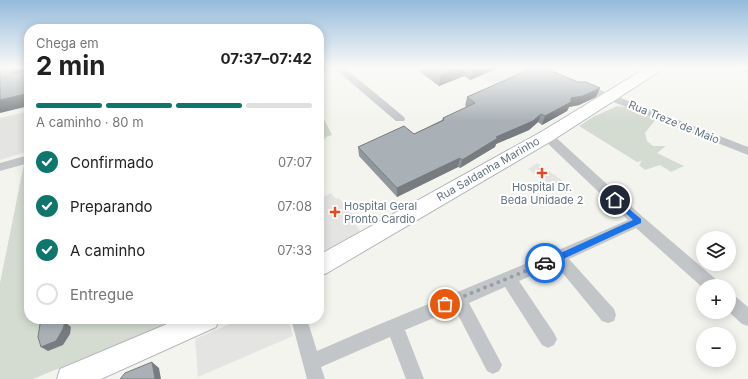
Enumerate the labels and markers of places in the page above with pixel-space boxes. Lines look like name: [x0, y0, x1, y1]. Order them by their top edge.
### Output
marker: Hospital Dr. Beda Unidade 2: [536, 167, 548, 179]
place label: Hospital Dr. Beda Unidade 2: [501, 180, 583, 207]
pin: [598, 183, 632, 217]
place label: Hospital Geral Pronto Cardio: [344, 199, 417, 226]
marker: Hospital Geral Pronto Cardio: [329, 206, 341, 218]
pin: [428, 287, 462, 321]

